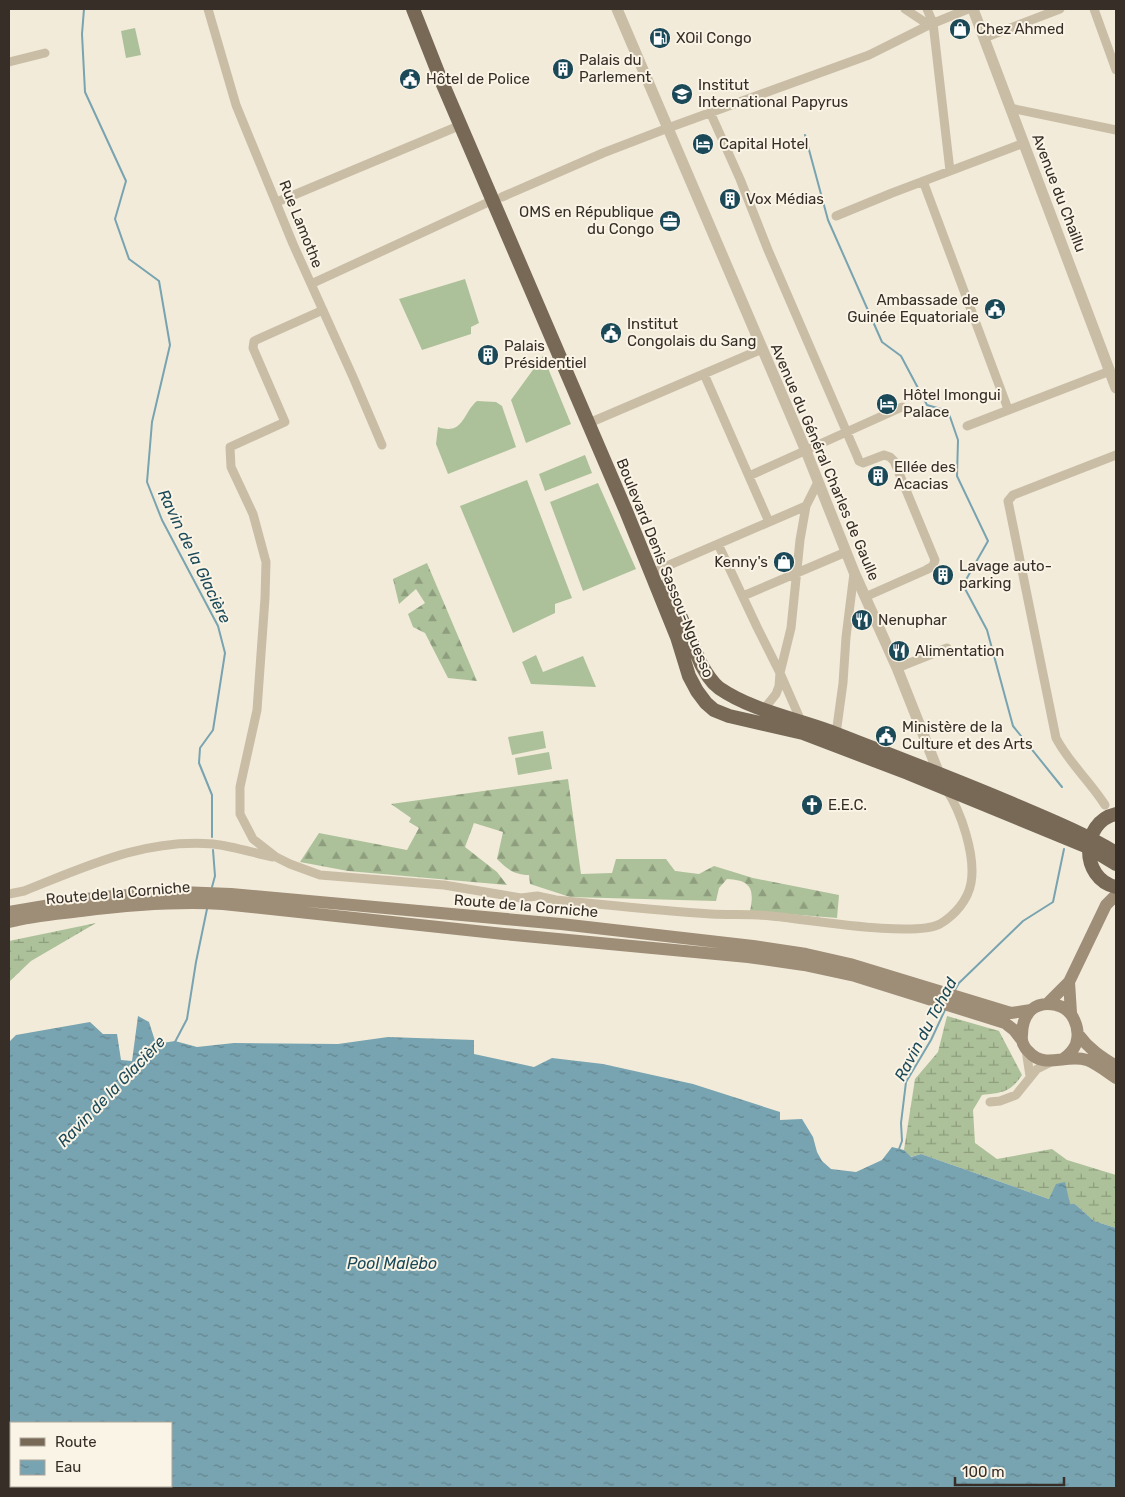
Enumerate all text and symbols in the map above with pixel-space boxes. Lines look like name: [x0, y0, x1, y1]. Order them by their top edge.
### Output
shop icon: Chez Ahmed: [948, 17, 972, 41]
place label: Chez Ahmed: [976, 20, 1064, 38]
fuel station icon: XOil Congo: [648, 26, 672, 50]
place label: XOil Congo: [676, 29, 752, 47]
place label: Palais du Parlement: [579, 51, 651, 86]
building icon: Palais du Parlement: [551, 57, 575, 81]
public building icon: Hôtel de Police: [398, 67, 422, 91]
place label: Hôtel de Police: [426, 70, 530, 88]
place label: Institut International Papyrus: [698, 76, 849, 111]
school or university icon: Institut International Papyrus: [670, 82, 694, 106]
street label: Avenue du Chaillu: [1028, 131, 1090, 255]
hotel icon: Capital Hotel: [691, 132, 715, 156]
place label: Capital Hotel: [719, 135, 808, 153]
street label: Rue Lamothe: [275, 178, 327, 270]
building icon: Vox Médias: [718, 187, 742, 211]
place label: Vox Médias: [746, 190, 824, 208]
place label: OMS en République du Congo: [519, 203, 654, 238]
office icon: OMS en République du Congo: [658, 209, 682, 233]
place label: Ambassade de Guinée Equatoriale: [847, 291, 979, 326]
public building icon: Ambassade de Guinée Equatoriale: [983, 297, 1007, 321]
place label: Institut Congolais du Sang: [627, 315, 756, 350]
public building icon: Institut Congolais du Sang: [599, 321, 623, 345]
place label: Palais Présidentiel: [504, 337, 587, 372]
street label: Avenue du Général Charles de Gaulle: [767, 341, 883, 583]
building icon: Palais Présidentiel: [476, 343, 500, 367]
place label: Hôtel Imongui Palace: [903, 386, 1001, 421]
hotel icon: Hôtel Imongui Palace: [875, 392, 899, 416]
street label: Boulevard Denis Sassou-Nguesso: [613, 456, 717, 680]
place label: Ellée des Acacias: [894, 458, 956, 493]
building icon: Ellée des Acacias: [866, 464, 890, 488]
water label: Ravin de la Glacière: [154, 486, 235, 626]
shop icon: Kenny's: [772, 550, 796, 574]
place label: Kenny's: [714, 553, 768, 571]
place label: Lavage auto- parking: [959, 557, 1052, 592]
building icon: Lavage auto- parking: [931, 563, 955, 587]
restaurant icon: Nenuphar: [850, 608, 874, 632]
place label: Nenuphar: [878, 611, 947, 629]
restaurant icon: Alimentation: [887, 639, 911, 663]
place label: Alimentation: [915, 642, 1004, 660]
place label: Ministère de la Culture et des Arts: [902, 718, 1033, 753]
public building icon: Ministère de la Culture et des Arts: [874, 724, 898, 748]
church icon: E.E.C.: [800, 793, 824, 817]
place label: E.E.C.: [828, 796, 867, 814]
street label: Route de la Corniche: [45, 878, 191, 908]
street label: Route de la Corniche: [453, 891, 599, 921]
water label: Ravin du Tchad: [890, 974, 961, 1084]
water label: Ravin de la Glacière: [54, 1032, 169, 1151]
water label: Pool Malebo: [347, 1254, 437, 1273]
legend: [10, 1422, 172, 1487]
text: Route: [55, 1433, 97, 1451]
scale bar: [955, 1454, 1064, 1486]
text: Eau: [55, 1458, 81, 1476]
text: 100 m: [962, 1463, 1004, 1481]

